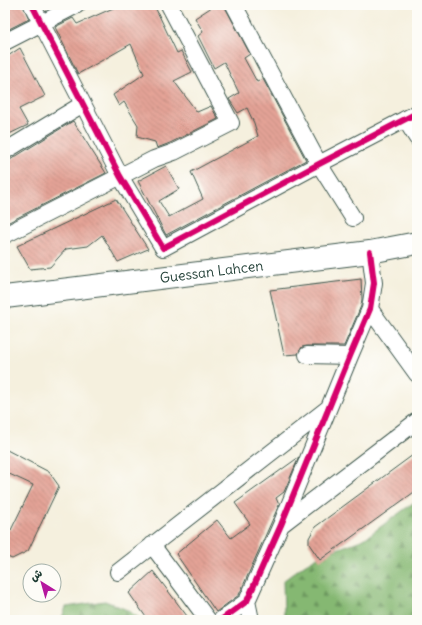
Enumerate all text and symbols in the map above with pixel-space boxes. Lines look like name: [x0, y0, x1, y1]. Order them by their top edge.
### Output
street label: Guessan Lahcen: [159, 256, 264, 287]
north arrow: [22, 563, 62, 603]
text: ش: [27, 566, 45, 584]

